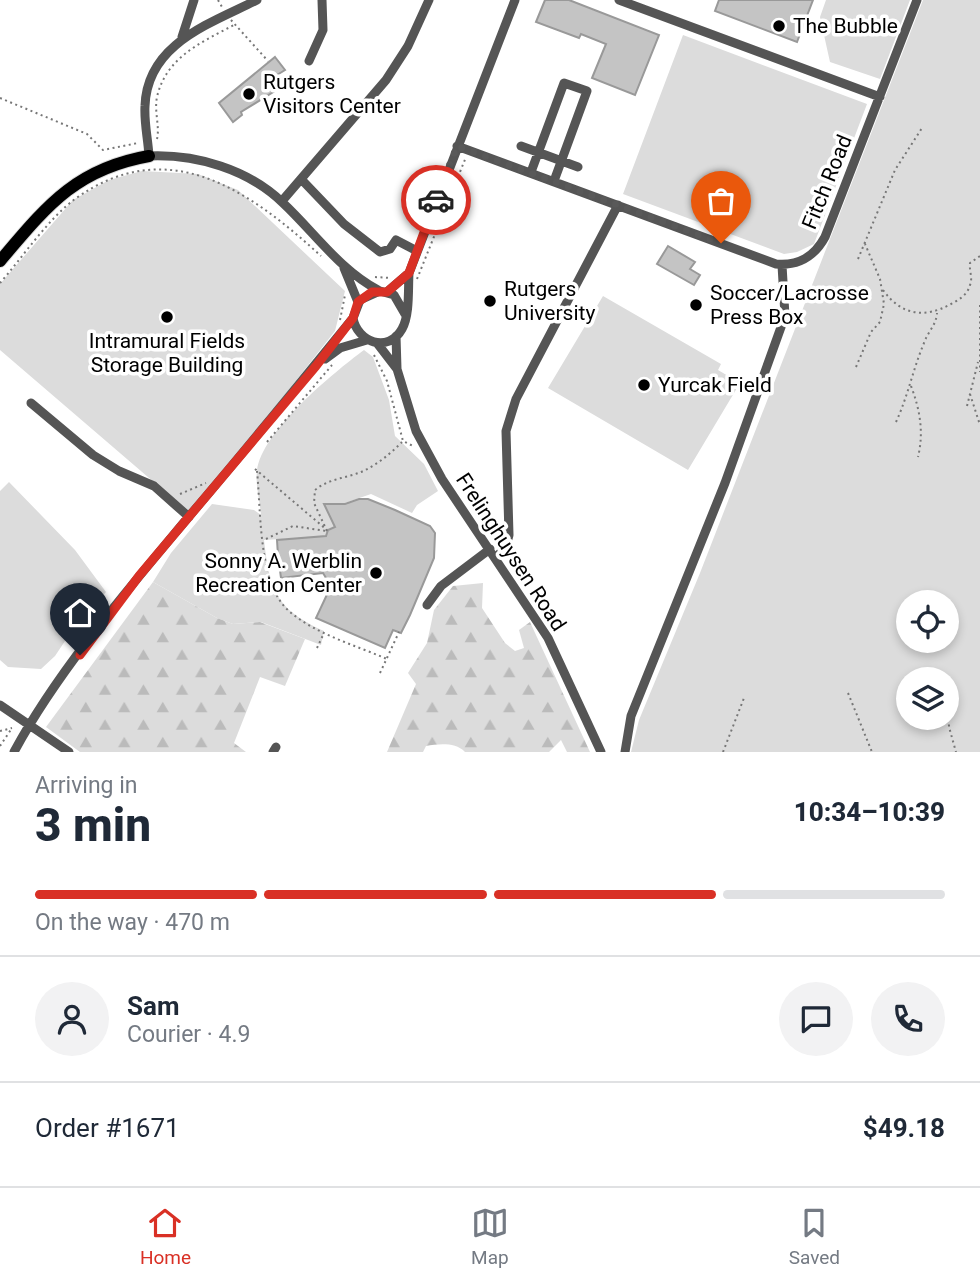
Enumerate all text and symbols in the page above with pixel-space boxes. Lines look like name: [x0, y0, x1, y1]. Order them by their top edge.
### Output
place label: The Bubble: [793, 14, 898, 38]
marker: The Bubble: [771, 18, 787, 34]
place label: Rutgers Visitors Center: [263, 70, 401, 118]
marker: Rutgers Visitors Center: [241, 86, 257, 102]
street label: Fitch Road: [797, 131, 857, 233]
courier: [401, 165, 471, 235]
pin: [691, 171, 751, 243]
icon: car: [417, 181, 455, 219]
icon: bag: [702, 182, 740, 220]
place label: Rutgers University: [504, 277, 595, 325]
place label: Soccer/Lacrosse Press Box: [710, 281, 869, 329]
marker: Rutgers University: [482, 293, 498, 309]
marker: Soccer/Lacrosse Press Box: [688, 297, 704, 313]
marker: Intramural Fields Storage Building: [159, 309, 175, 325]
place label: Intramural Fields Storage Building: [89, 329, 245, 377]
place label: Yurcak Field: [658, 373, 772, 397]
marker: Yurcak Field: [636, 377, 652, 393]
street label: Frelinghuysen Road: [451, 469, 571, 635]
place label: Sonny A. Werblin Recreation Center: [195, 549, 362, 597]
marker: Sonny A. Werblin Recreation Center: [368, 565, 384, 581]
pin: [50, 583, 110, 655]
map controls: [896, 590, 959, 730]
button: locate: [896, 590, 959, 653]
icon: home: [61, 594, 99, 632]
button: layers: [896, 667, 959, 730]
text: Arriving in: [35, 772, 138, 799]
text: 10:34–10:39: [794, 797, 945, 827]
text: 3 min: [35, 798, 151, 852]
text: On the way · 470 m: [35, 909, 230, 936]
button: person: [35, 982, 109, 1056]
button: chat: [779, 982, 853, 1056]
button: phone: [871, 982, 945, 1056]
text: Sam: [127, 991, 179, 1021]
text: Courier · 4.9: [127, 1021, 250, 1048]
text: Order #1671: [35, 1113, 180, 1143]
text: $49.18: [863, 1113, 945, 1143]
tab: Home: [140, 1204, 191, 1269]
tab: Map: [471, 1204, 509, 1269]
tab: Saved: [789, 1204, 840, 1269]

